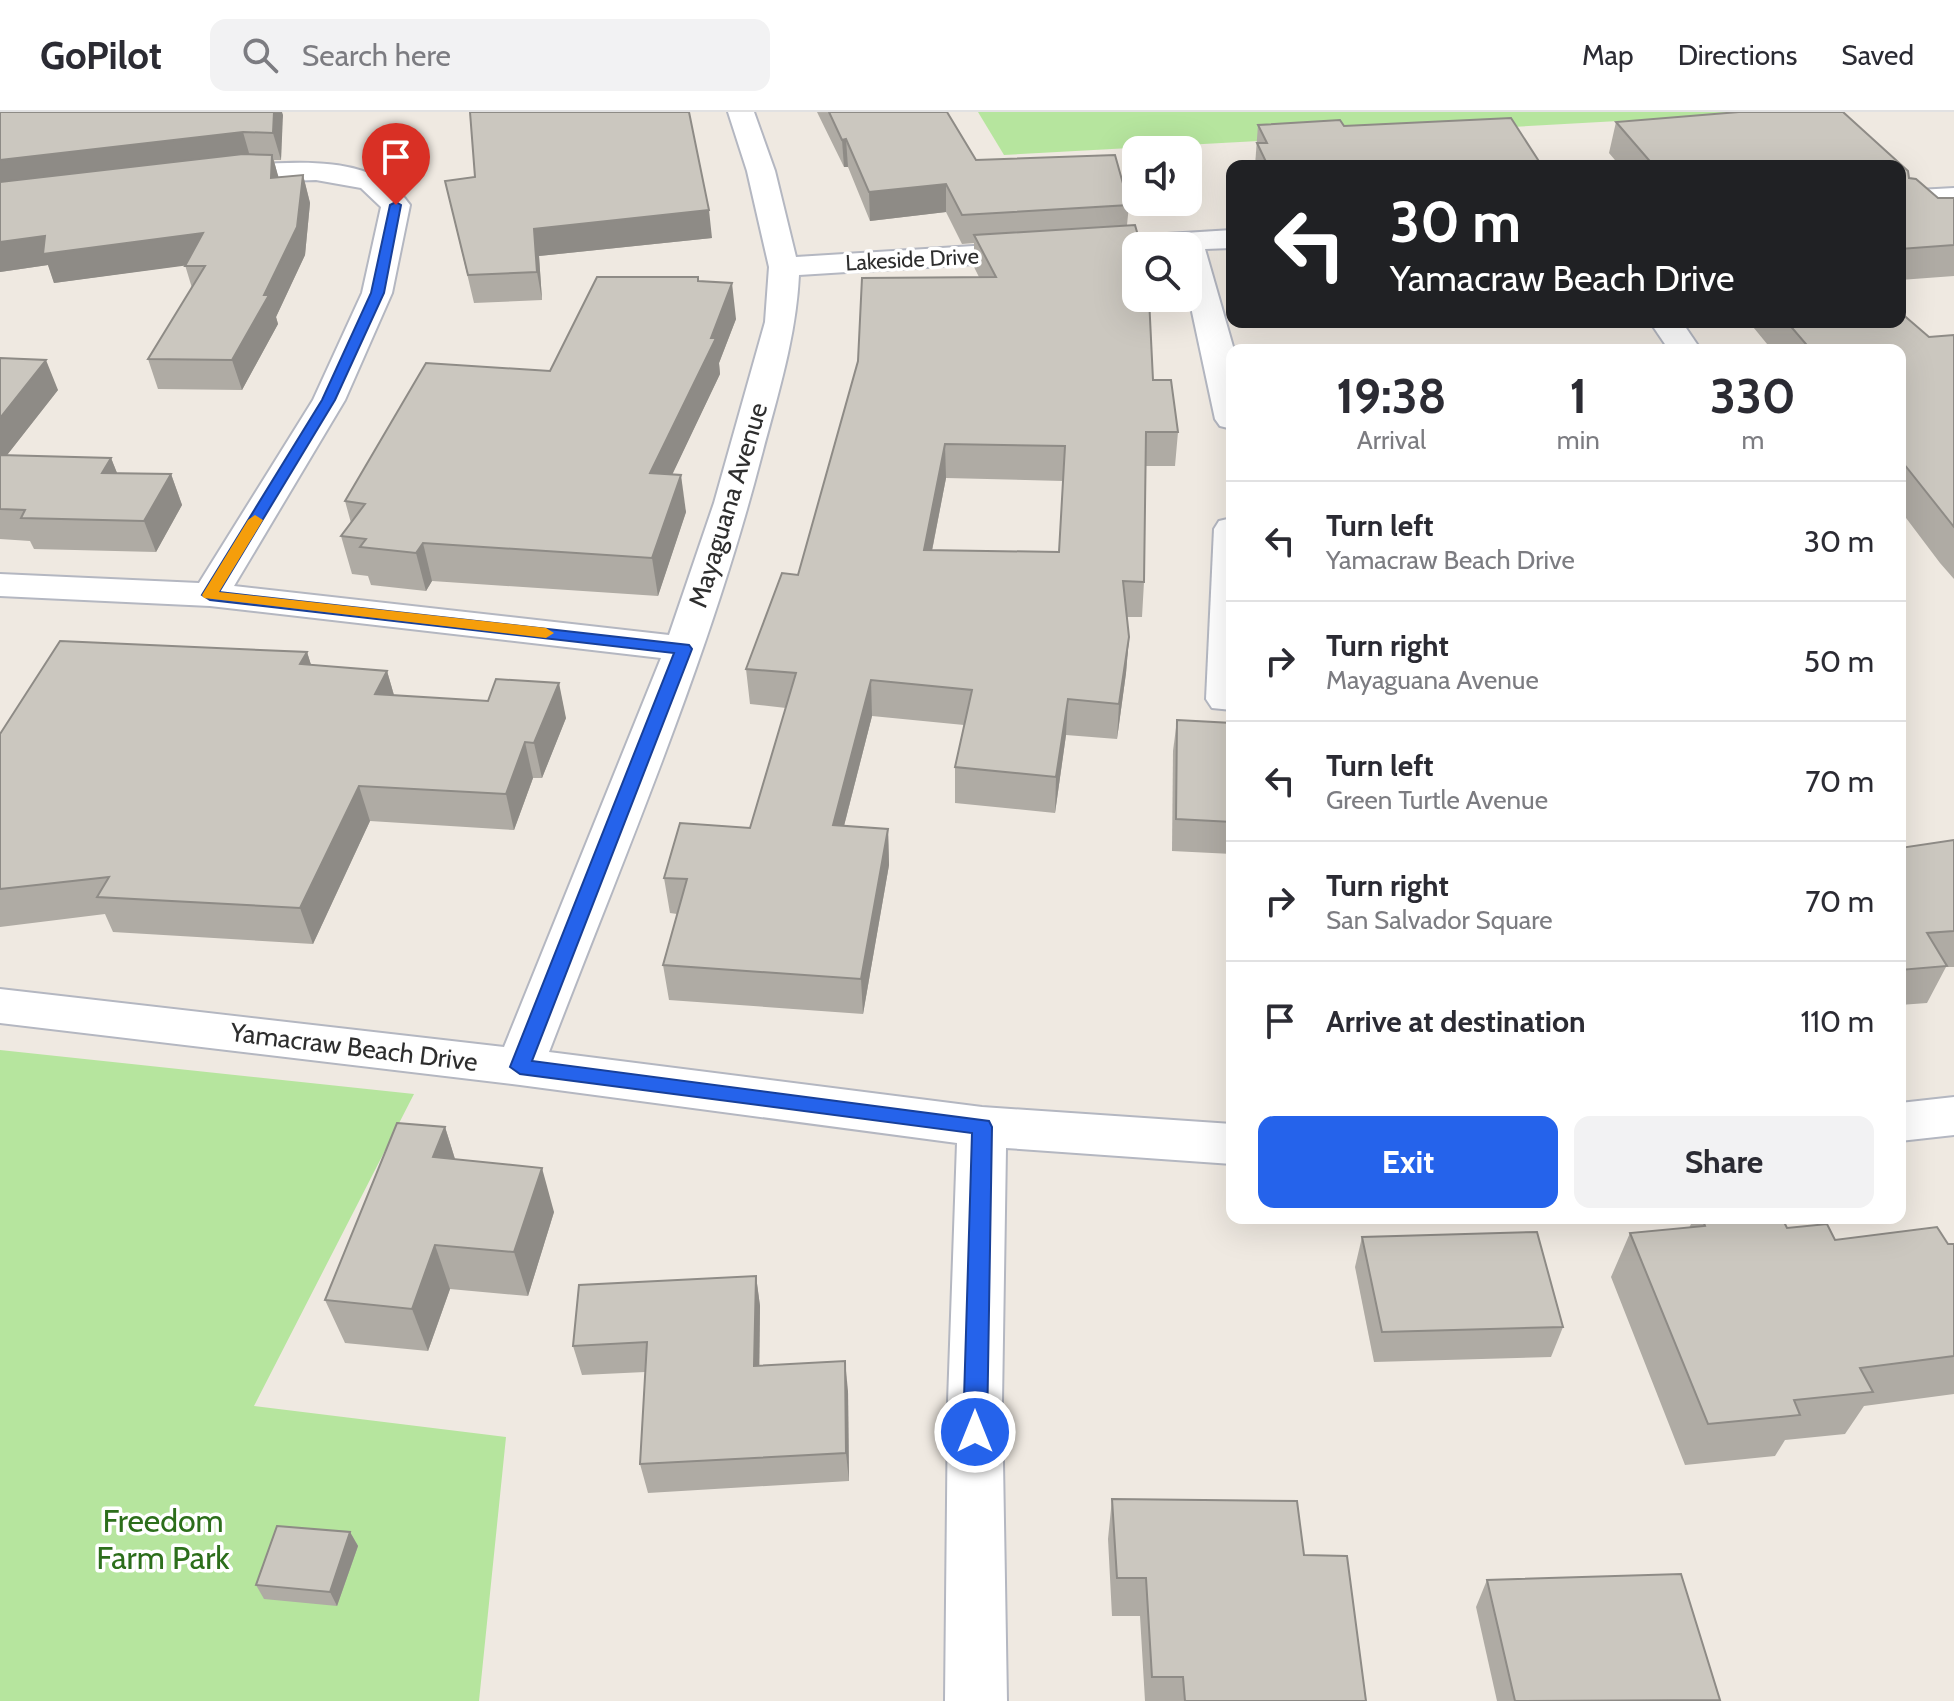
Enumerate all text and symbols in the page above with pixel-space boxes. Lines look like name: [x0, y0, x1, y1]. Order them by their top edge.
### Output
search box: [210, 19, 770, 91]
text: GoPilot: [40, 32, 162, 79]
icon: search: [238, 33, 282, 77]
text: Search here: [302, 37, 451, 74]
text: Map: [1582, 38, 1634, 72]
text: Directions: [1678, 38, 1797, 72]
text: Saved: [1841, 38, 1914, 72]
pin: [362, 123, 430, 205]
icon: arrive: [374, 135, 418, 179]
map controls: [1122, 136, 1202, 312]
button: sound: [1122, 136, 1202, 216]
text: 30 m: [1390, 188, 1521, 256]
icon: left: [1258, 192, 1362, 296]
button: search: [1122, 232, 1202, 312]
street label: Lakeside Drive: [845, 243, 980, 276]
text: Yamacraw Beach Drive: [1390, 256, 1735, 300]
text: 19:38: [1336, 367, 1447, 425]
text: 1: [1569, 367, 1587, 425]
text: 330: [1710, 367, 1796, 425]
street label: Mayaguana Avenue: [682, 399, 774, 611]
text: Arrival: [1357, 424, 1426, 456]
text: min: [1557, 424, 1600, 456]
text: m: [1741, 424, 1764, 456]
text: Turn left: [1326, 507, 1434, 544]
icon: left: [1258, 519, 1302, 563]
text: 30 m: [1804, 523, 1874, 560]
text: Yamacraw Beach Drive: [1326, 544, 1575, 576]
text: Turn right: [1326, 627, 1449, 664]
icon: right: [1258, 639, 1302, 683]
text: 50 m: [1804, 643, 1874, 680]
text: Mayaguana Avenue: [1326, 664, 1539, 696]
text: Turn left: [1326, 747, 1434, 784]
icon: left: [1258, 759, 1302, 803]
text: 70 m: [1805, 763, 1874, 800]
text: Green Turtle Avenue: [1326, 784, 1548, 816]
text: Turn right: [1326, 867, 1449, 904]
icon: right: [1258, 879, 1302, 923]
text: 70 m: [1805, 883, 1874, 920]
text: San Salvador Square: [1326, 904, 1553, 936]
icon: arrive: [1258, 999, 1302, 1043]
text: Arrive at destination: [1326, 1003, 1586, 1040]
text: 110 m: [1800, 1003, 1874, 1040]
street label: Yamacraw Beach Drive: [228, 1016, 479, 1078]
button: Exit: [1258, 1116, 1558, 1208]
button: Share: [1574, 1116, 1874, 1208]
position arrow: [933, 1390, 1017, 1474]
park label: Freedom Farm Park: [96, 1501, 230, 1577]

